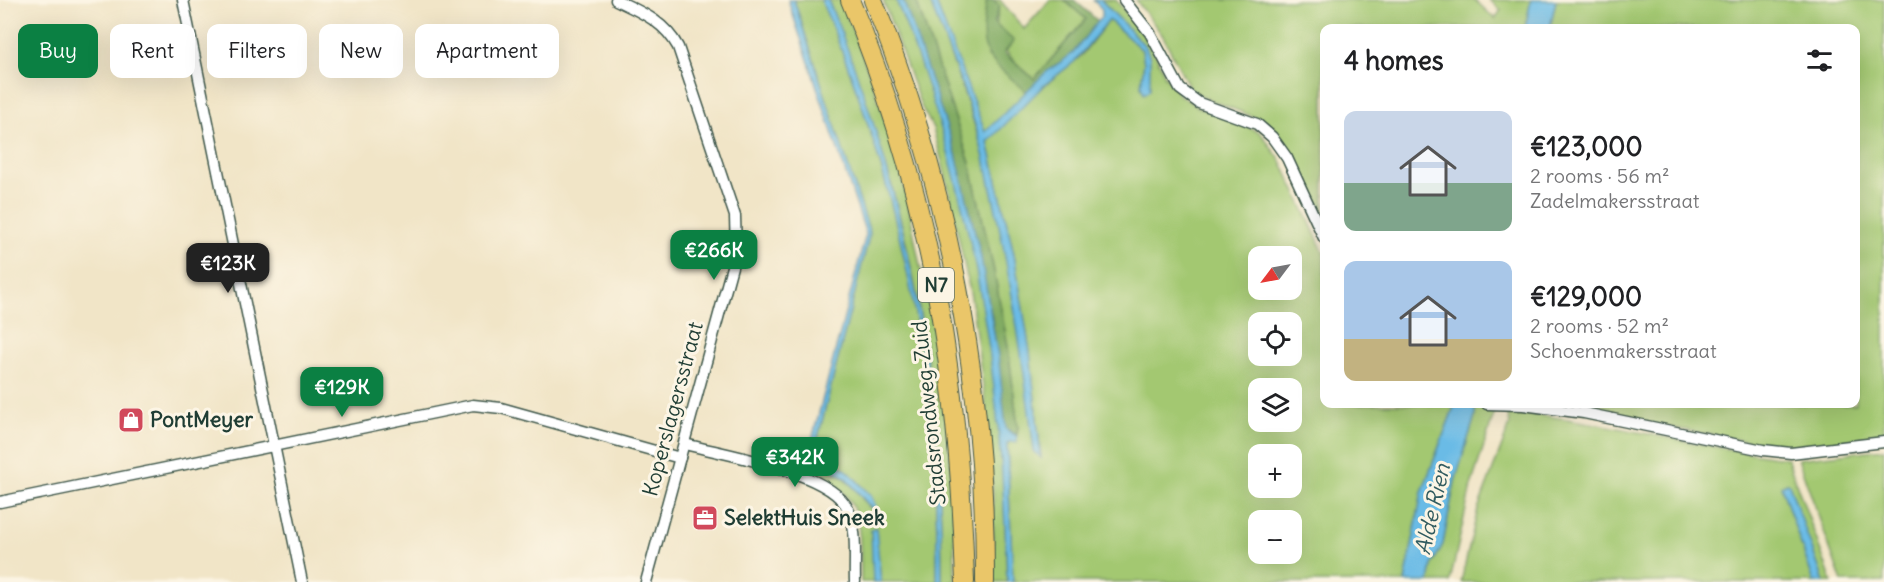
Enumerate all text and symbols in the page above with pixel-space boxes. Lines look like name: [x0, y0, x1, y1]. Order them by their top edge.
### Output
chip: Buy: [18, 24, 98, 78]
chip: Rent: [110, 24, 195, 78]
chip: Filters: [207, 24, 307, 78]
chip: New: [319, 24, 403, 78]
chip: Apartment: [415, 24, 559, 78]
text: 4 homes: [1344, 44, 1443, 77]
icon: filters: [1803, 44, 1836, 77]
text: €123,000: [1530, 130, 1643, 163]
icon: home: [1392, 135, 1464, 207]
text: 2 rooms · 56 m²: [1530, 163, 1670, 188]
text: Zadelmakersstraat: [1530, 188, 1700, 213]
pin: €266K: [672, 230, 756, 281]
text: €266K: [684, 237, 744, 262]
pin: €123K: [186, 243, 270, 294]
north arrow: [1248, 246, 1302, 300]
map controls: [1248, 246, 1302, 564]
text: €123K: [200, 250, 256, 275]
road number: N7: [918, 268, 954, 302]
text: €129,000: [1530, 280, 1642, 313]
icon: home: [1392, 285, 1464, 357]
button: locate: [1248, 312, 1302, 366]
text: 2 rooms · 52 m²: [1530, 313, 1669, 338]
street label: Koperslagersstraat: [636, 319, 709, 499]
street label: Stadsrondweg-Zuid: [905, 319, 952, 507]
text: Schoenmakersstraat: [1530, 338, 1717, 363]
pin: €129K: [300, 367, 384, 418]
text: €129K: [314, 374, 370, 399]
button: layers: [1248, 378, 1302, 432]
shop icon: PontMeyer: [116, 405, 146, 435]
place label: PontMeyer: [150, 406, 253, 433]
pin: €342K: [753, 437, 837, 488]
text: €342K: [765, 444, 825, 469]
button: +: [1248, 444, 1302, 498]
water label: Alde Rien: [1408, 460, 1456, 557]
office icon: SelektHuis Sneek: [690, 503, 720, 533]
place label: SelektHuis Sneek: [724, 504, 885, 531]
button: −: [1248, 510, 1302, 564]

